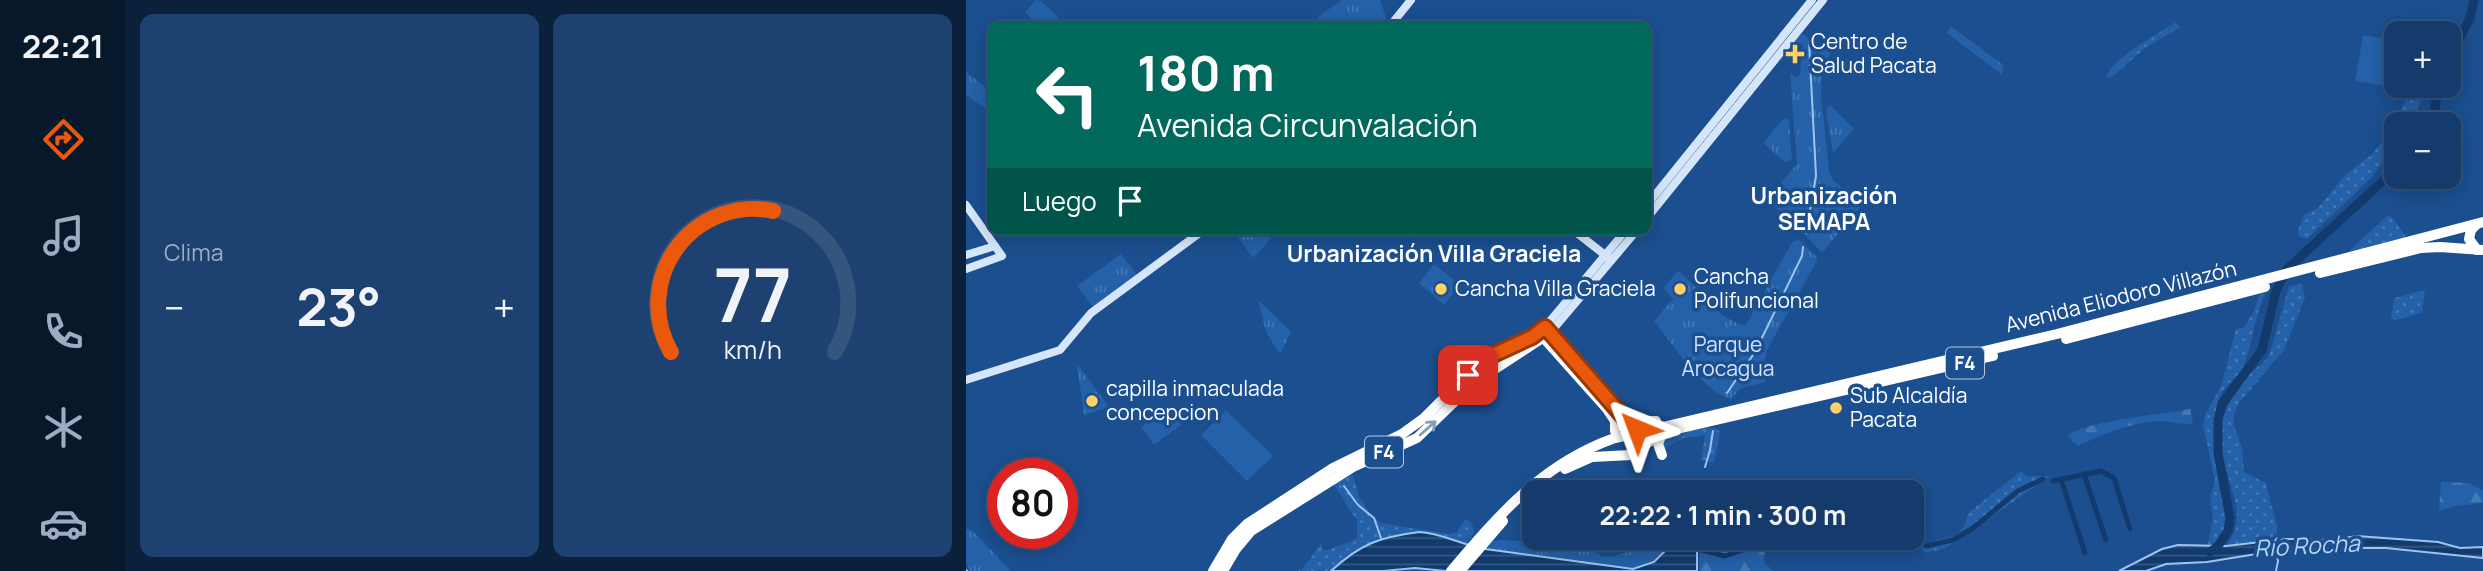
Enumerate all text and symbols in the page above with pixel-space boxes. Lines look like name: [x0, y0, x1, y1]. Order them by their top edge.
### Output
map controls: [2384, 21, 2461, 189]
button: +: [2384, 21, 2461, 98]
text: 22:21: [22, 24, 104, 68]
place label: Centro de Salud Pacata: [1811, 27, 1937, 79]
text: 180 m: [1137, 39, 1275, 106]
marker: Centro de Salud Pacata: [1785, 44, 1805, 64]
icon: left: [1022, 49, 1113, 140]
text: Avenida Circunvalación: [1137, 103, 1478, 147]
button: −: [2384, 112, 2461, 189]
icon: directions: [39, 115, 88, 164]
district label: Urbanización SEMAPA: [1751, 179, 1897, 237]
icon: arrive: [1111, 182, 1149, 220]
text: Luego: [1022, 183, 1097, 219]
icon: music: [39, 211, 88, 260]
text: Clima: [164, 236, 223, 268]
district label: Urbanización Villa Graciela: [1287, 237, 1581, 269]
text: 77: [713, 244, 792, 344]
street label: Avenida Eliodoro Villazón: [2002, 254, 2239, 338]
place label: Cancha Polifuncional: [1694, 262, 1819, 314]
text: 23°: [297, 271, 381, 342]
place label: Cancha Villa Graciela: [1455, 274, 1656, 302]
text: −: [164, 281, 185, 333]
text: +: [493, 281, 515, 333]
marker: Cancha Villa Graciela: [1433, 281, 1449, 297]
marker: Cancha Polifuncional: [1672, 281, 1688, 297]
icon: phone: [39, 307, 88, 356]
park label: Parque Arocagua: [1682, 330, 1774, 382]
text: km/h: [723, 331, 782, 366]
pin: [1438, 345, 1498, 405]
road number: F4: [1946, 348, 1984, 378]
icon: arrive: [1449, 356, 1487, 394]
place label: capilla inmaculada concepcion: [1106, 374, 1284, 426]
place label: Sub Alcaldía Pacata: [1850, 381, 1967, 433]
position arrow: [1600, 392, 1674, 466]
marker: capilla inmaculada concepcion: [1084, 393, 1100, 409]
marker: Sub Alcaldía Pacata: [1828, 400, 1844, 416]
icon: climate: [39, 403, 88, 452]
one-way arrow: [1419, 420, 1437, 436]
road number: F4: [1365, 436, 1403, 467]
speed limit sign: 80: [987, 458, 1078, 549]
text: 22:22 · 1 min · 300 m: [1600, 497, 1846, 533]
icon: car: [39, 499, 88, 548]
water label: Río Rocha: [2254, 526, 2362, 564]

